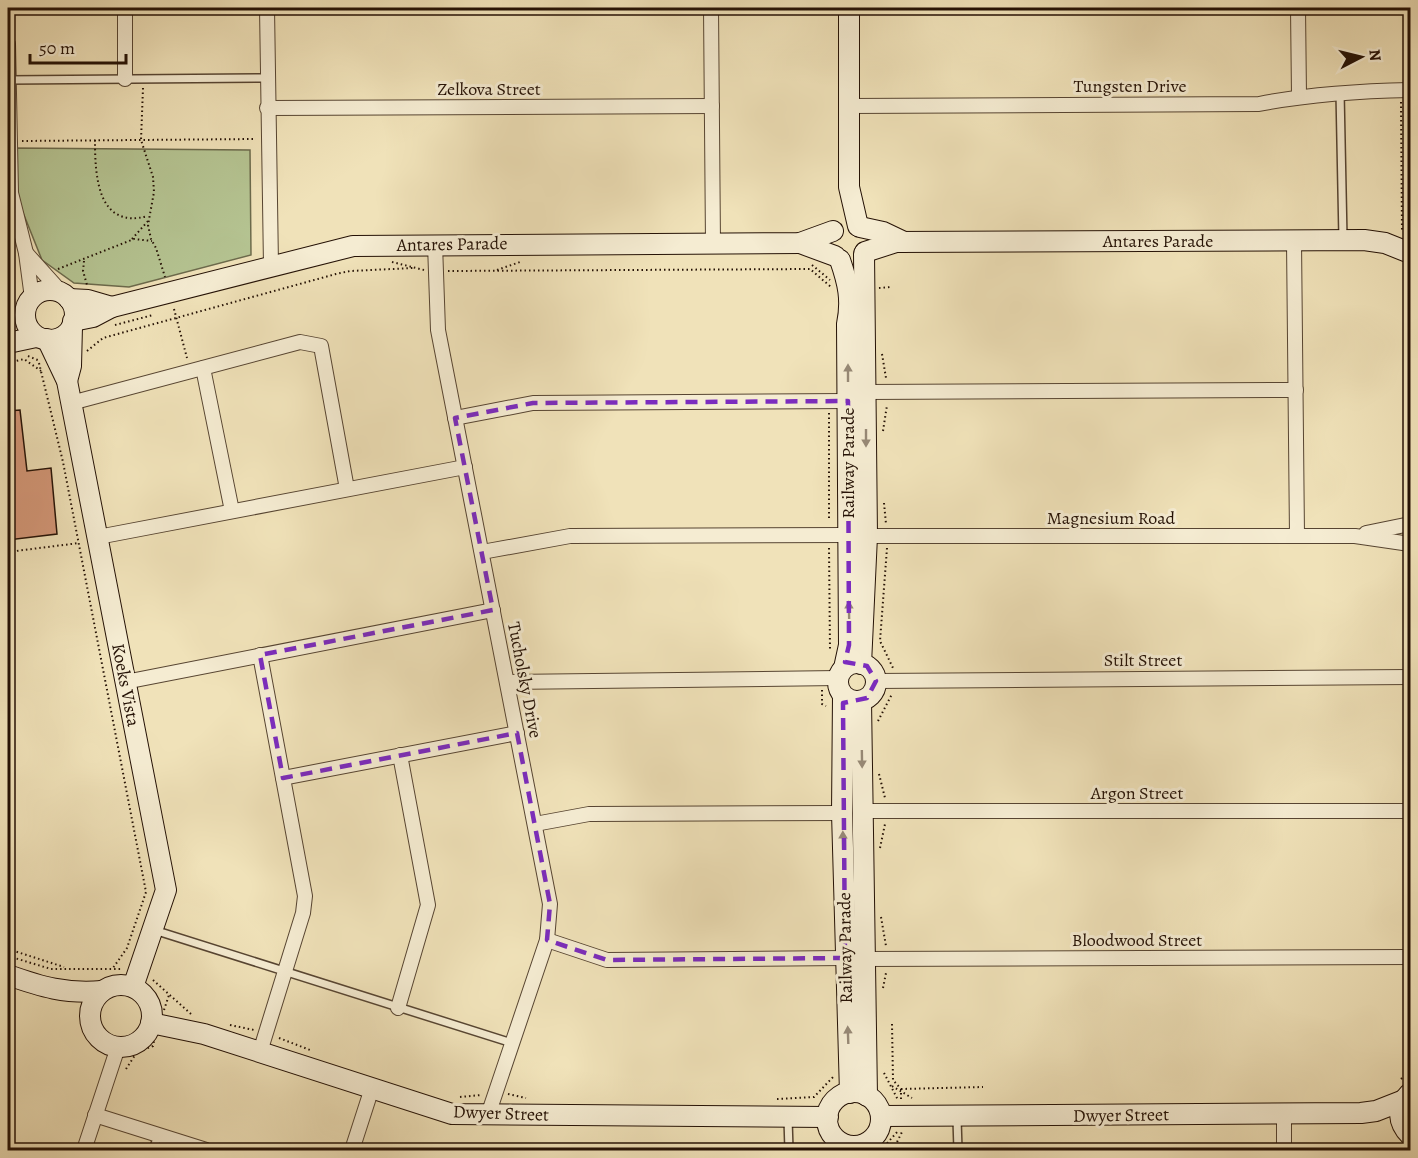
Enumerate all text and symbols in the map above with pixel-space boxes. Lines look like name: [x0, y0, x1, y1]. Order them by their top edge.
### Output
scale bar: [30, 27, 126, 65]
north arrow: [1331, 27, 1391, 87]
text: 50 m: [39, 36, 75, 60]
text: N: [1363, 48, 1387, 63]
street label: Tungsten Drive: [1074, 74, 1187, 98]
street label: Zelkova Street: [437, 77, 541, 101]
street label: Antares Parade: [1102, 229, 1213, 253]
street label: Antares Parade: [395, 231, 508, 257]
one-way arrow: [843, 364, 853, 383]
street label: Railway Parade: [836, 407, 860, 519]
one-way arrow: [861, 429, 871, 448]
street label: Magnesium Road: [1047, 506, 1176, 530]
one-way arrow: [844, 600, 854, 619]
street label: Tucholsky Drive: [502, 620, 548, 740]
street label: Koeks Vista: [106, 641, 146, 729]
street label: Stilt Street: [1104, 648, 1182, 672]
one-way arrow: [857, 750, 867, 769]
street label: Argon Street: [1090, 781, 1183, 805]
one-way arrow: [838, 830, 848, 849]
street label: Railway Parade: [832, 892, 858, 1004]
street label: Bloodwood Street: [1072, 928, 1202, 952]
one-way arrow: [843, 1025, 852, 1044]
street label: Dwyer Street: [453, 1099, 549, 1127]
street label: Dwyer Street: [1073, 1102, 1169, 1128]

